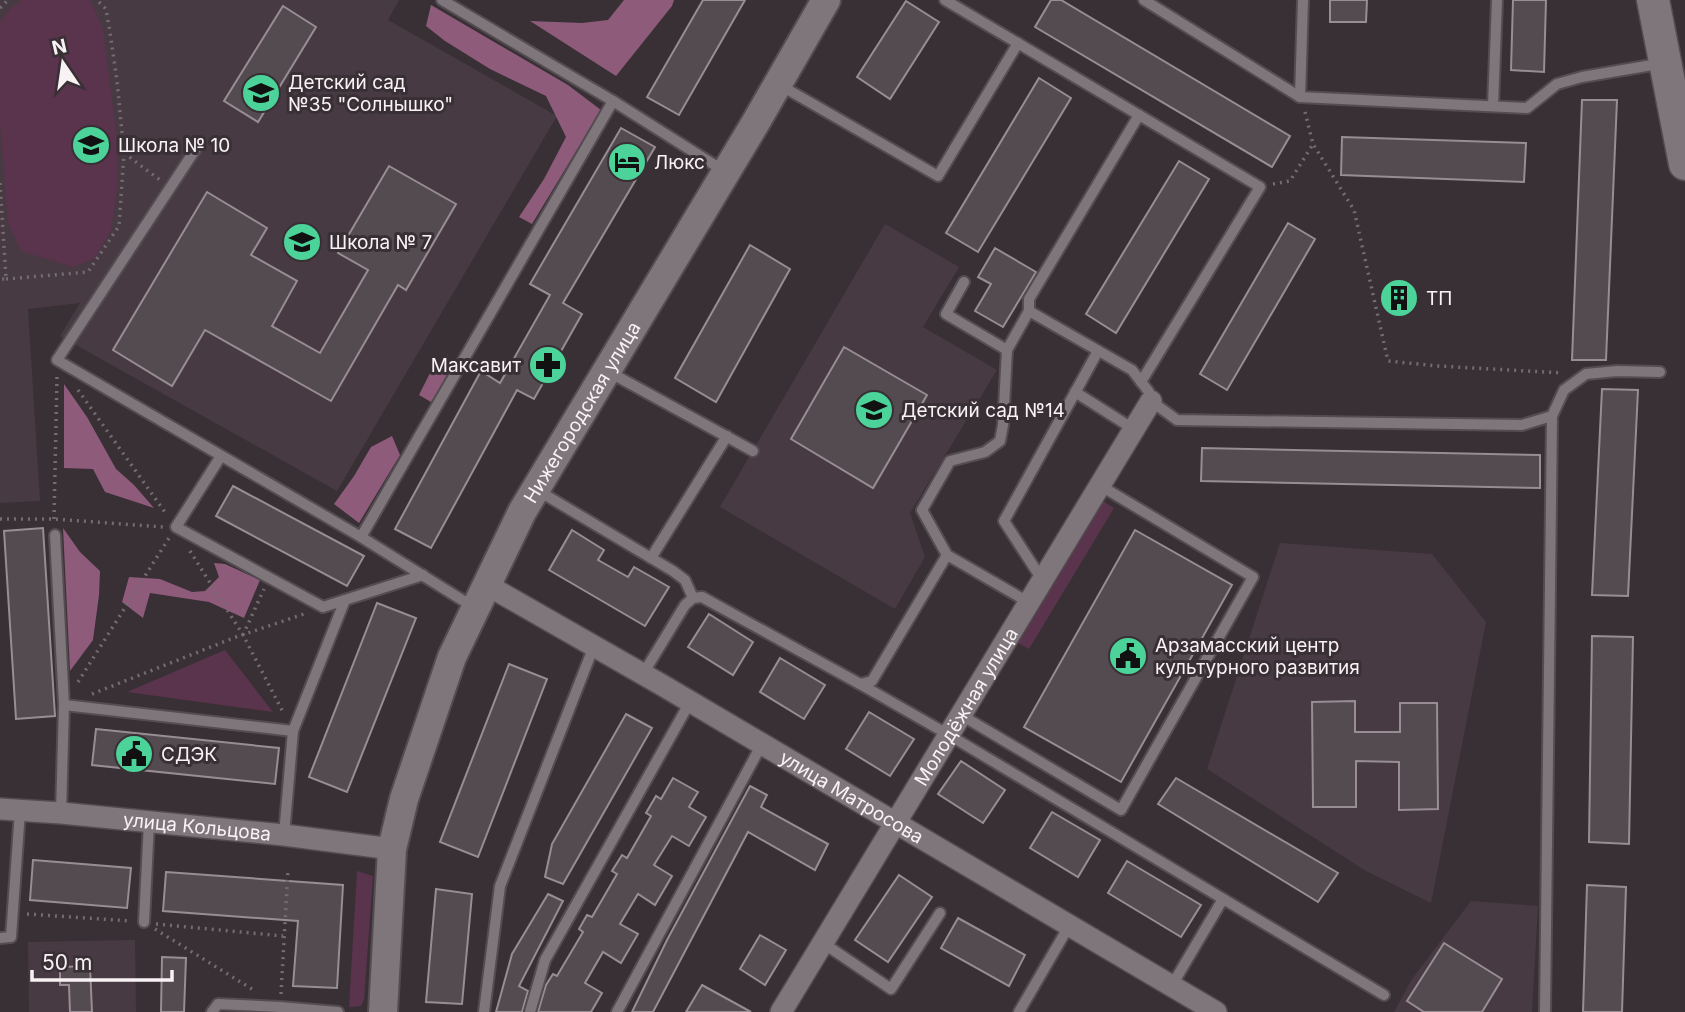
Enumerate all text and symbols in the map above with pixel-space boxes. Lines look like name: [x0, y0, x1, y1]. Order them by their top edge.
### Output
north arrow: [28, 28, 98, 98]
text: N: [50, 34, 69, 60]
place label: Детский сад №35 "Солнышко": [288, 71, 453, 116]
school or university icon: Детский сад №35 "Солнышко": [240, 72, 282, 114]
school or university icon: Школа № 10: [70, 124, 112, 166]
place label: Школа № 10: [118, 134, 230, 157]
hotel icon: Люкс: [606, 141, 648, 183]
place label: Люкс: [654, 151, 705, 174]
school or university icon: Школа № 7: [281, 221, 323, 263]
place label: Школа № 7: [329, 231, 432, 254]
building icon: ТП: [1378, 277, 1420, 319]
place label: ТП: [1426, 287, 1452, 310]
street label: Нижегородская улица: [519, 318, 646, 507]
pharmacy icon: Максавит: [527, 344, 569, 386]
place label: Максавит: [431, 354, 521, 377]
school or university icon: Детский сад №14: [853, 389, 895, 431]
place label: Детский сад №14: [901, 399, 1065, 422]
street label: Молодёжная улица: [910, 624, 1023, 790]
place label: Арзамасский центр культурного развития: [1155, 634, 1360, 679]
public building icon: Арзамасский центр культурного развития: [1107, 635, 1149, 677]
public building icon: СДЭК: [113, 733, 155, 775]
place label: СДЭК: [161, 743, 217, 766]
street label: улица Матросова: [776, 746, 928, 849]
street label: улица Кольцова: [122, 808, 272, 846]
scale bar: [32, 939, 172, 983]
text: 50 m: [42, 950, 92, 975]

